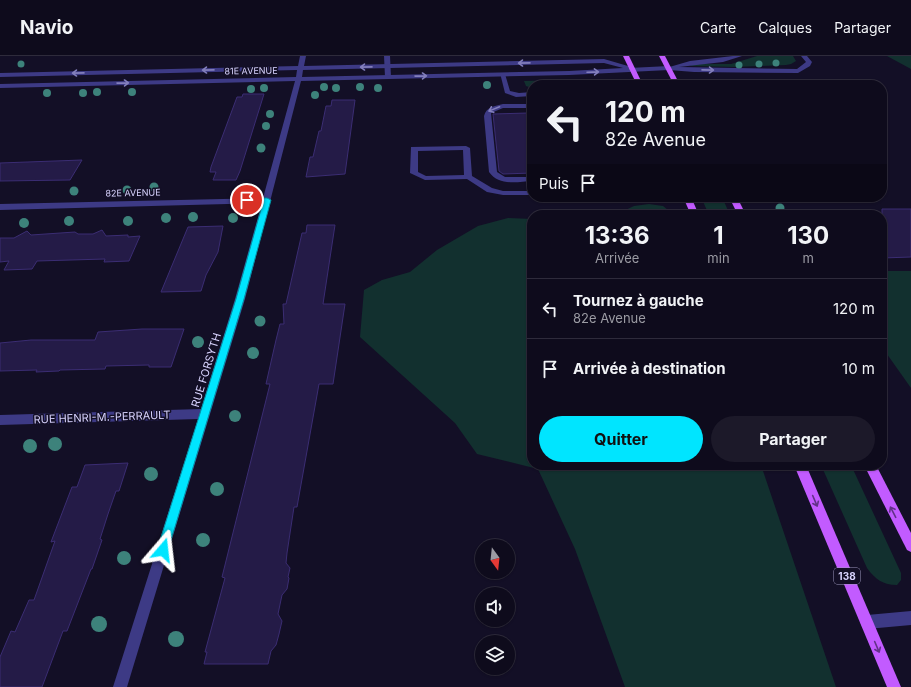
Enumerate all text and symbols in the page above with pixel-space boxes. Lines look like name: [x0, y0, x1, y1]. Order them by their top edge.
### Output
text: Navio: [20, 16, 73, 39]
text: Carte: [700, 19, 736, 36]
text: Calques: [758, 19, 812, 36]
text: Partager: [834, 19, 891, 36]
one-way arrow: [518, 59, 531, 67]
one-way arrow: [360, 63, 373, 71]
street label: 81E AVENUE: [224, 65, 278, 76]
one-way arrow: [202, 66, 215, 74]
one-way arrow: [701, 66, 714, 74]
one-way arrow: [586, 68, 599, 76]
one-way arrow: [72, 69, 85, 77]
one-way arrow: [414, 72, 427, 80]
one-way arrow: [116, 79, 129, 87]
text: 120 m: [605, 95, 686, 129]
icon: left: [539, 96, 591, 148]
one-way arrow: [488, 106, 500, 114]
text: 82e Avenue: [605, 129, 706, 150]
icon: arrive: [577, 172, 599, 194]
text: Puis: [539, 174, 569, 193]
pin: [230, 183, 264, 217]
street label: 82E AVENUE: [105, 187, 161, 198]
icon: arrive: [236, 189, 258, 211]
text: 13:36: [585, 221, 650, 250]
text: 1: [713, 221, 724, 250]
text: 130: [787, 221, 829, 250]
text: Arrivée: [595, 250, 639, 266]
text: min: [707, 250, 730, 266]
text: m: [803, 250, 814, 266]
text: Tournez à gauche: [573, 291, 704, 310]
icon: left: [539, 298, 561, 320]
text: 120 m: [833, 299, 875, 318]
text: 82e Avenue: [573, 310, 646, 326]
street label: RUE FORSYTH: [188, 331, 224, 409]
icon: arrive: [539, 358, 561, 380]
text: Arrivée à destination: [573, 359, 726, 378]
text: 10 m: [842, 359, 875, 378]
street label: RUE HENRI-M.-PERRAULT: [33, 408, 171, 426]
button: Quitter: [539, 416, 703, 462]
button: Partager: [711, 416, 875, 462]
one-way arrow: [812, 494, 820, 506]
one-way arrow: [889, 506, 896, 518]
position arrow: [142, 529, 184, 571]
north arrow: [475, 539, 515, 579]
map controls: [475, 539, 515, 675]
road number: 138: [834, 568, 860, 584]
button: sound: [475, 587, 515, 627]
button: layers: [475, 635, 515, 675]
one-way arrow: [874, 640, 881, 652]

